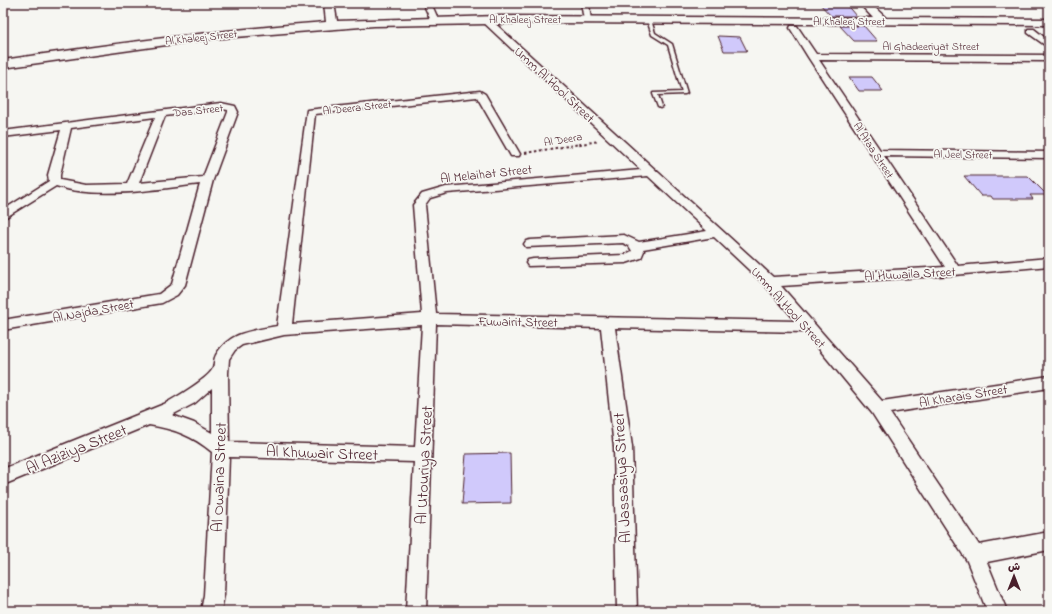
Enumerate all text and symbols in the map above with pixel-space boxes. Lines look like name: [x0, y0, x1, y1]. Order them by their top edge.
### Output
street label: Al Khaleej Street: [489, 12, 561, 28]
street label: Al Khaleej Street: [813, 14, 885, 30]
street label: Al Khaleej Street: [164, 26, 238, 50]
street label: Al Ghadeeriyat Street: [882, 39, 980, 56]
street label: Umm Al Hool Street: [509, 43, 599, 128]
street label: Al Deera Street: [322, 96, 393, 120]
street label: Das Street: [171, 100, 224, 122]
street label: Al Ataa Street: [849, 119, 898, 182]
street label: Al Deera: [543, 129, 584, 151]
street label: Al Jeel Street: [933, 146, 993, 164]
street label: Al Melaihat Street: [439, 160, 534, 189]
street label: Umm Al Hool Street: [746, 263, 830, 353]
street label: Al Huwaila Street: [864, 263, 957, 286]
street label: Al Najda Street: [51, 295, 136, 328]
street label: Fuwairit Street: [477, 312, 559, 333]
street label: Al Kharais Street: [918, 380, 1009, 413]
street label: Al Utouriya Street: [410, 404, 440, 525]
street label: Al Jassasiya Street: [608, 411, 638, 544]
street label: Al Aziziya Street: [22, 418, 132, 481]
street label: Al Owaina Street: [206, 421, 234, 532]
street label: Al Khuwair Street: [265, 440, 379, 468]
north arrow: [994, 556, 1034, 596]
text: ش: [1008, 559, 1020, 575]

